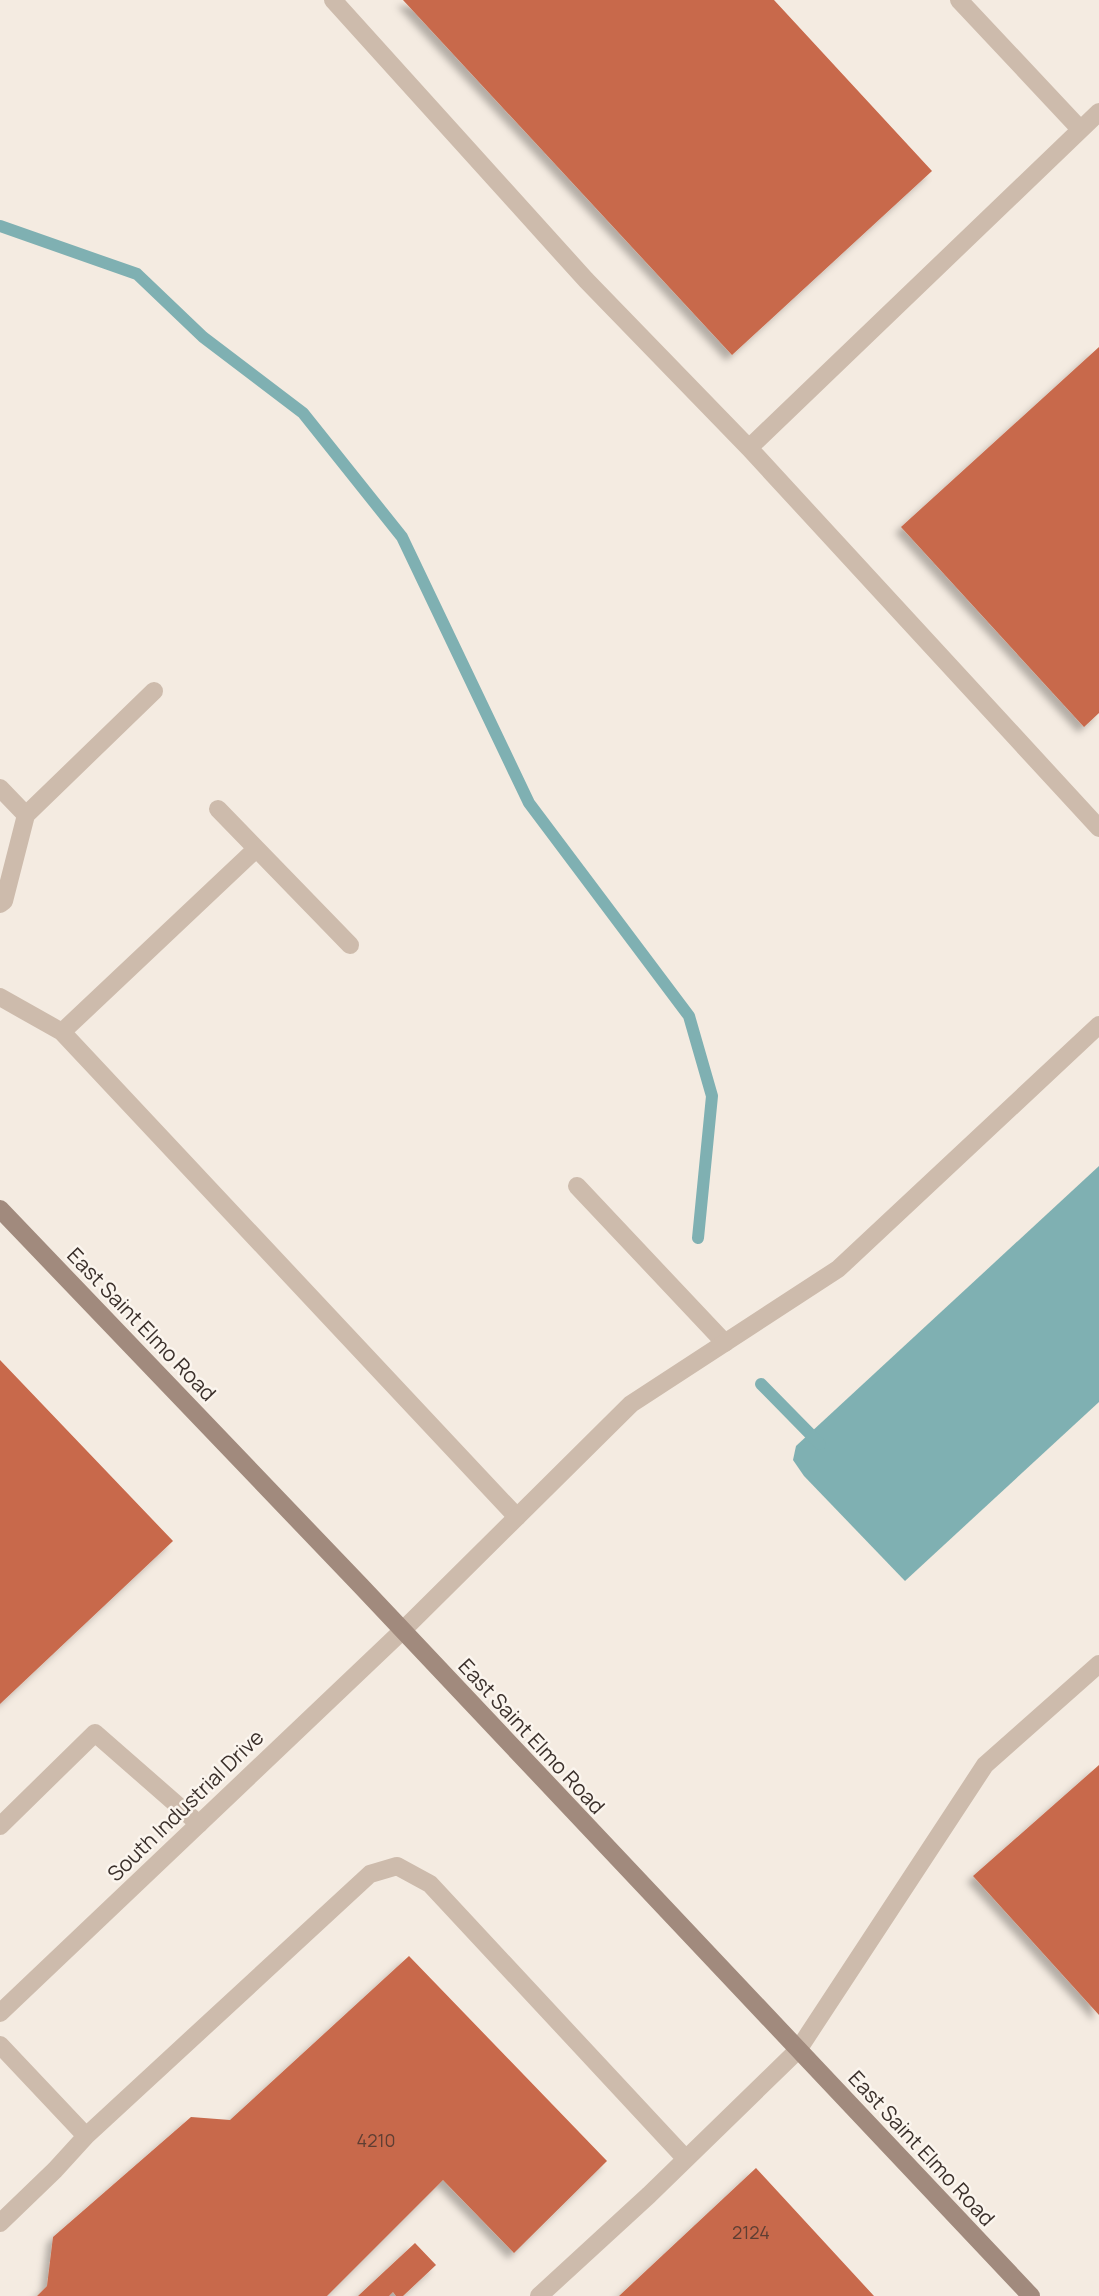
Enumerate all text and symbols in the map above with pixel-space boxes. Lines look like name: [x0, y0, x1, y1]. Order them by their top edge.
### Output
street label: East Saint Elmo Road: [61, 1241, 223, 1407]
street label: East Saint Elmo Road: [453, 1652, 611, 1820]
street label: South Industrial Drive: [101, 1723, 269, 1887]
street label: East Saint Elmo Road: [843, 2064, 1001, 2232]
house number: 4210: [357, 2128, 395, 2152]
house number: 2124: [732, 2220, 770, 2244]

